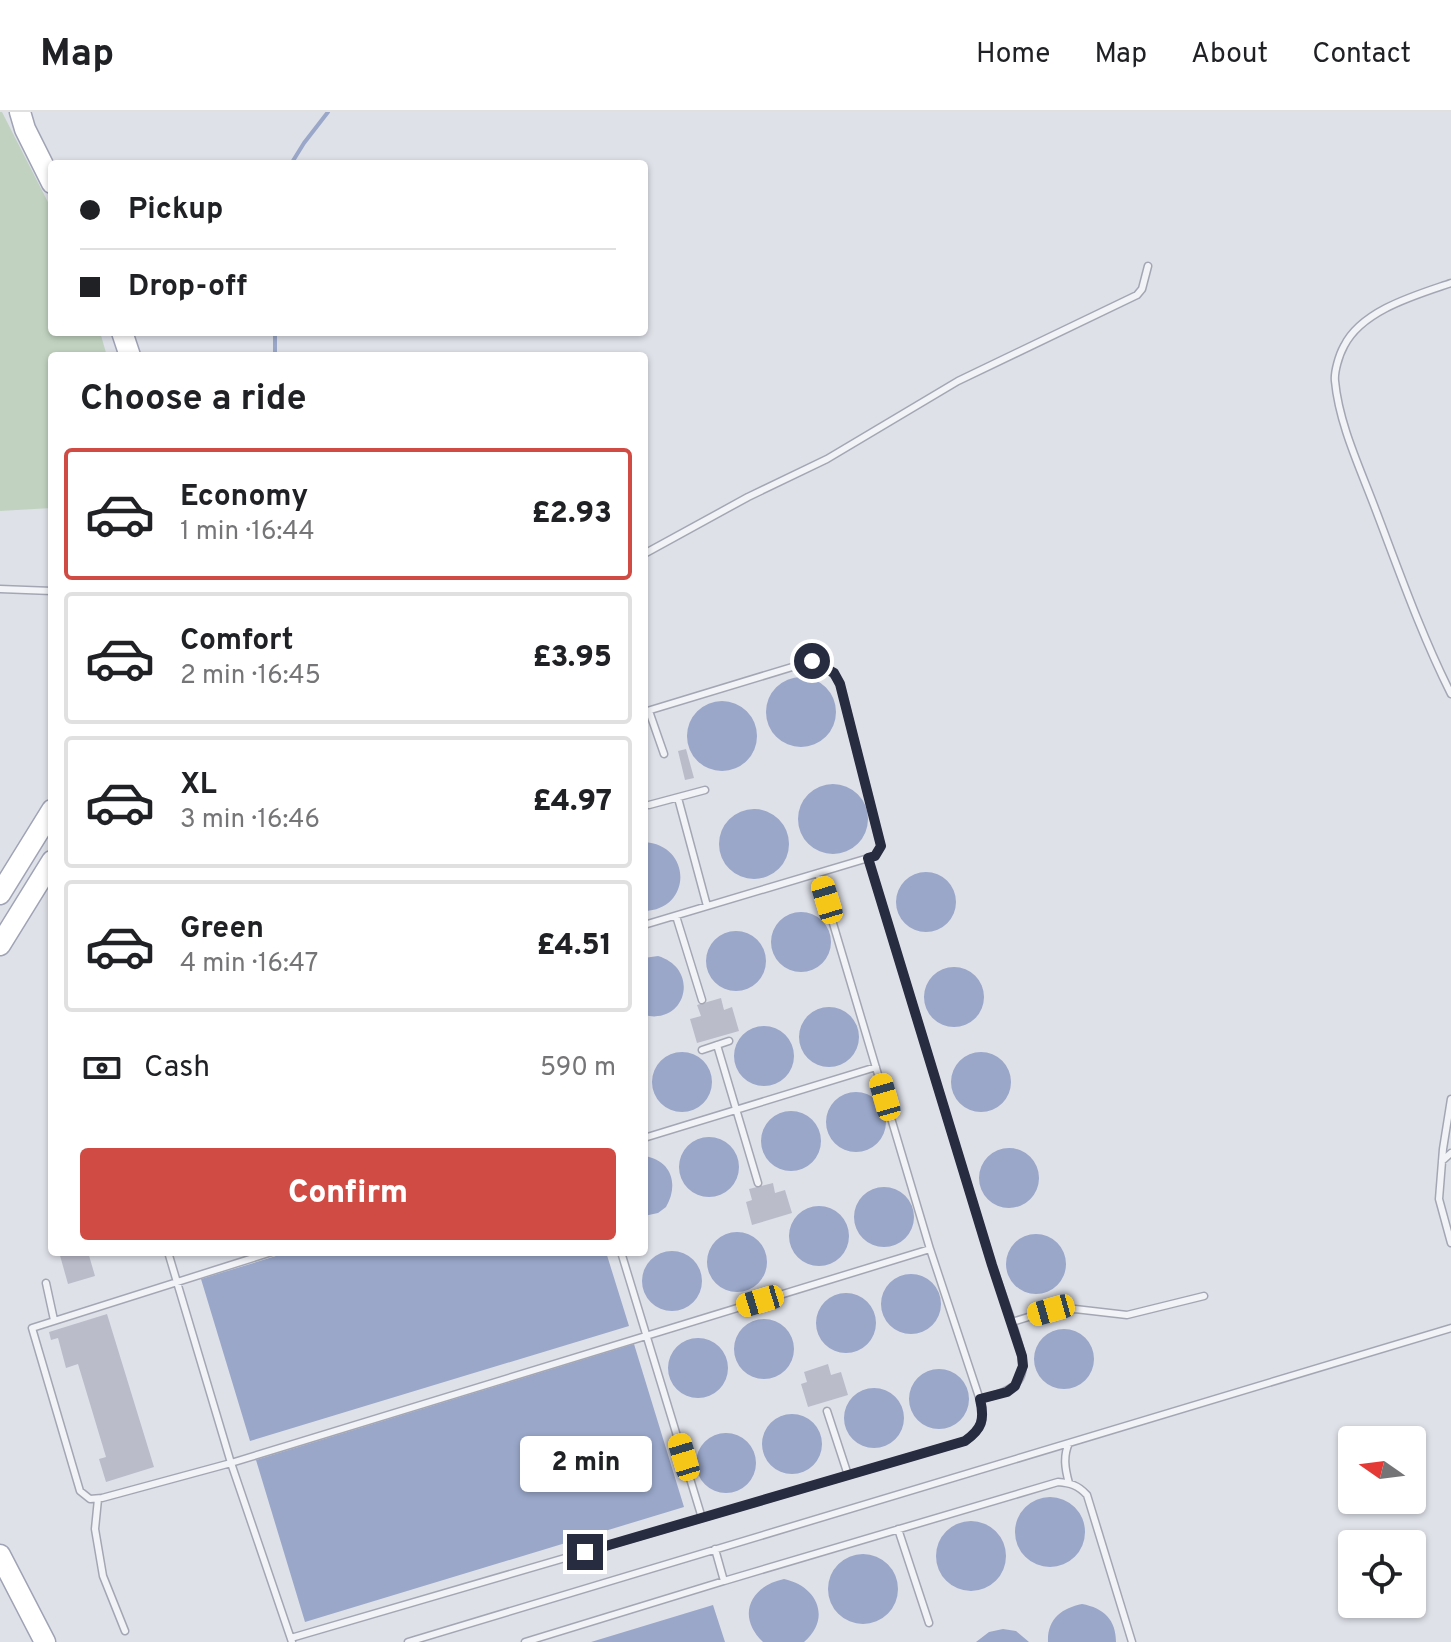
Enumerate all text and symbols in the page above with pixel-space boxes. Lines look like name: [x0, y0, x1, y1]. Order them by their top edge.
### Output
text: Map: [40, 31, 114, 80]
text: Home: [976, 37, 1050, 73]
text: Map: [1094, 37, 1147, 73]
text: About: [1191, 37, 1268, 73]
text: Contact: [1312, 37, 1411, 73]
text: Pickup: [128, 192, 223, 229]
text: Drop-off: [128, 269, 247, 306]
text: Choose a ride: [80, 377, 306, 423]
icon: car: [84, 478, 156, 550]
text: Economy: [180, 479, 308, 516]
text: £2.93: [531, 496, 612, 533]
text: 1 min · 16:44: [180, 516, 315, 549]
icon: car: [84, 622, 156, 694]
text: Comfort: [180, 623, 293, 660]
text: £3.95: [532, 640, 612, 677]
route start: [794, 643, 830, 679]
text: 2 min · 16:45: [180, 660, 321, 693]
icon: car: [84, 766, 156, 838]
text: XL: [180, 767, 217, 804]
text: £4.97: [532, 784, 612, 821]
text: 3 min · 16:46: [180, 804, 320, 837]
car: [809, 874, 845, 926]
icon: car: [84, 910, 156, 982]
text: Green: [180, 911, 264, 948]
text: £4.51: [536, 928, 612, 965]
text: 4 min · 16:47: [180, 948, 318, 981]
icon: cash: [80, 1046, 124, 1090]
text: Cash: [144, 1050, 210, 1087]
text: 590 m: [540, 1052, 616, 1085]
car: [867, 1071, 903, 1123]
button: Confirm: [80, 1148, 616, 1240]
car: [734, 1283, 786, 1319]
car: [1025, 1292, 1077, 1328]
north arrow: [1338, 1426, 1426, 1514]
map controls: [1338, 1426, 1426, 1618]
car: [666, 1431, 702, 1483]
callout: 2 min: [519, 1436, 651, 1492]
text: 2 min: [552, 1447, 620, 1480]
button: locate: [1338, 1530, 1426, 1618]
route end: [567, 1534, 603, 1570]

